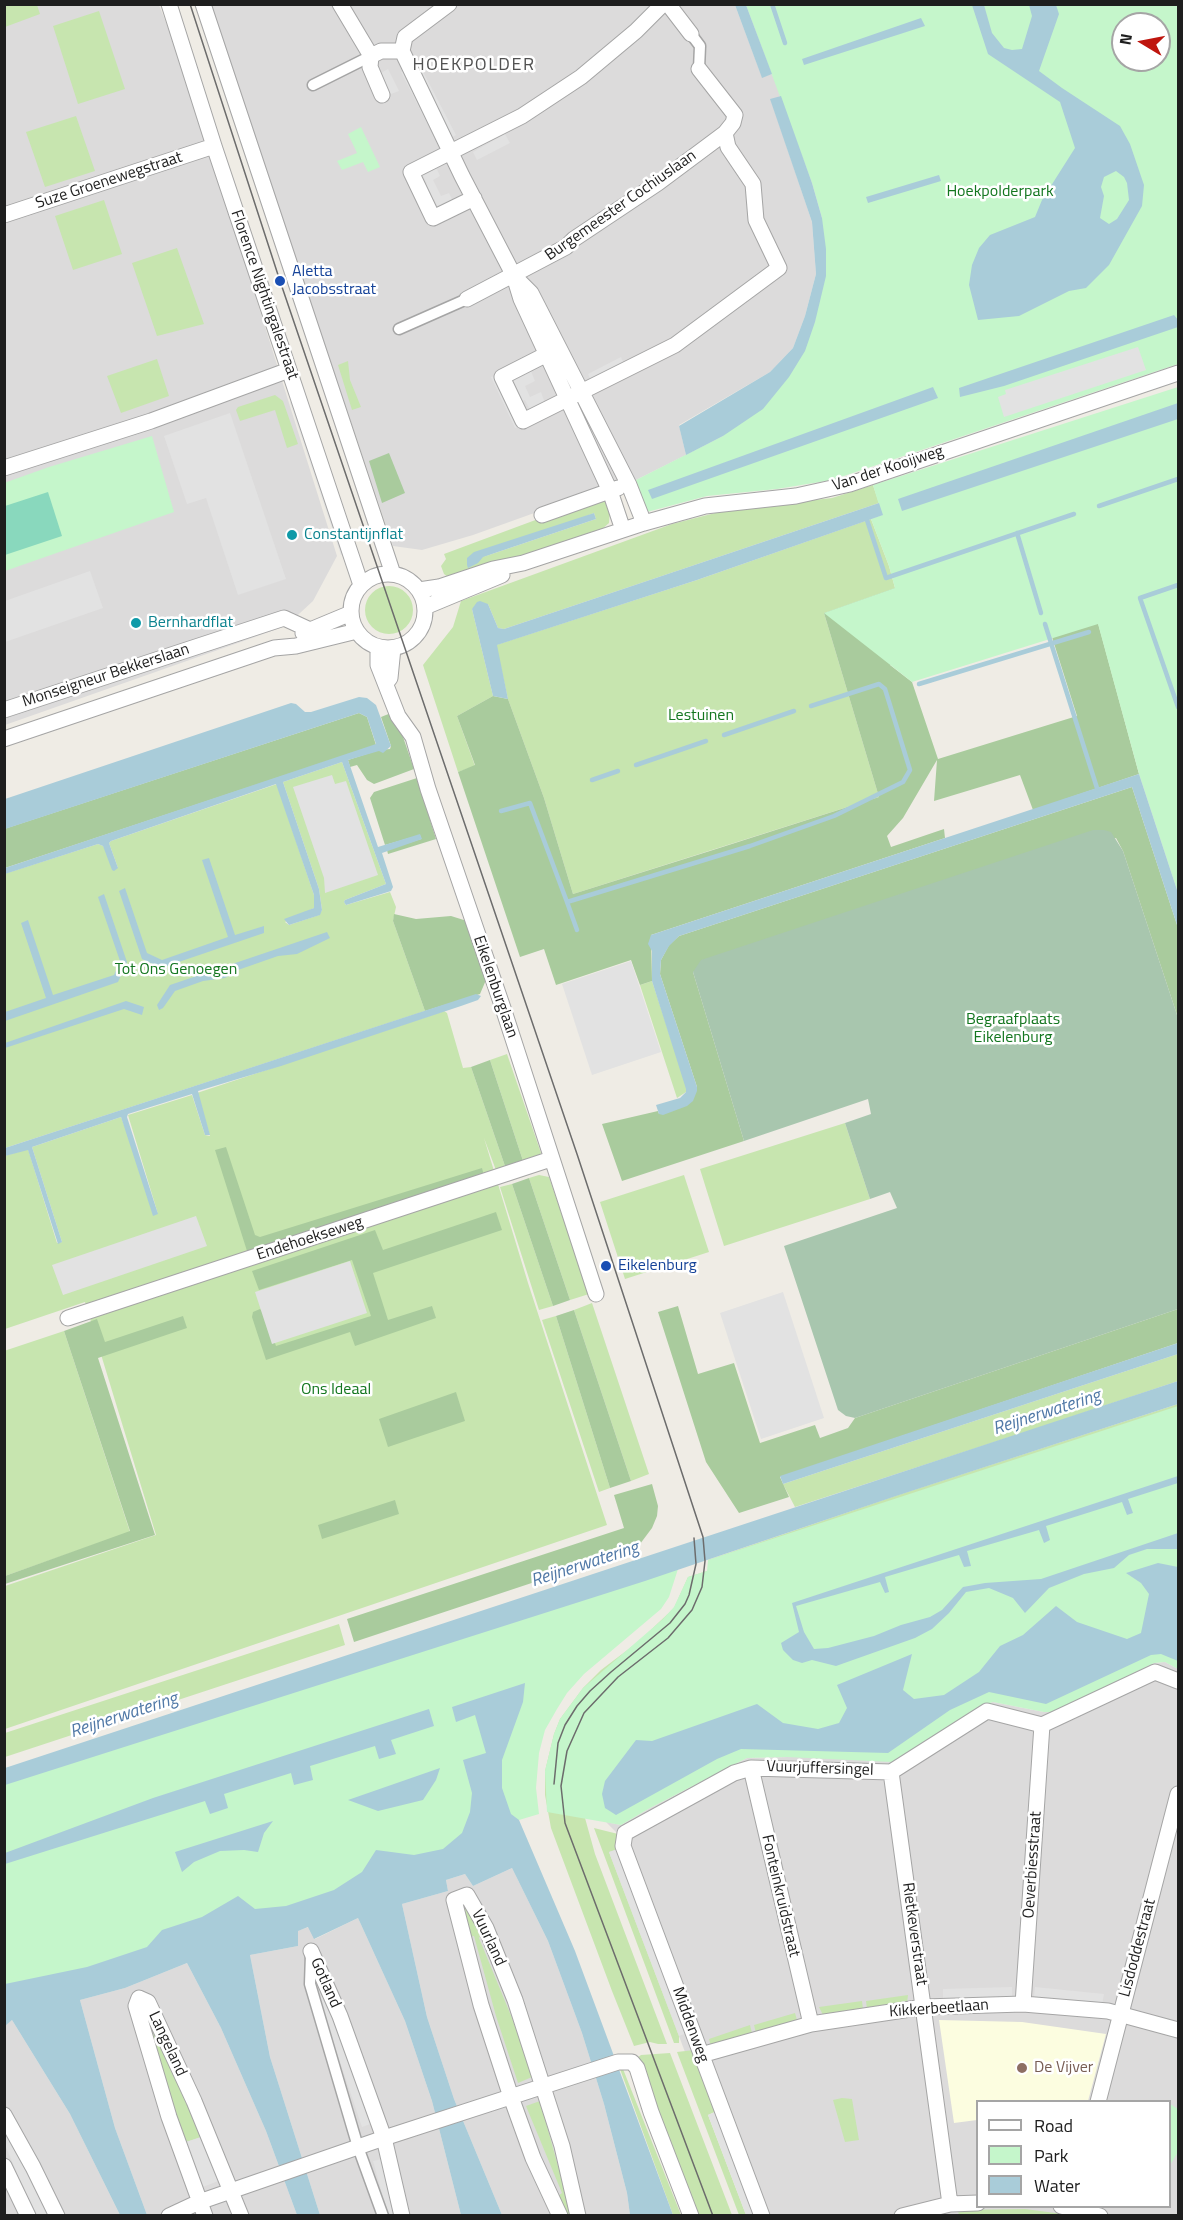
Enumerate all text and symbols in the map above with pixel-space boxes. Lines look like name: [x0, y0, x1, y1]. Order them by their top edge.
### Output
north arrow: [1111, 12, 1171, 72]
text: N: [1112, 32, 1138, 47]
district label: HOEKPOLDER: [412, 55, 536, 77]
street label: Burgemeester Cochiuslaan: [542, 146, 700, 266]
street label: Suze Groenewegstraat: [33, 148, 185, 214]
park label: Hoekpolderpark: [946, 182, 1054, 202]
street label: Florence Nightingalestraat: [226, 208, 302, 382]
place label: Aletta Jacobsstraat: [292, 262, 376, 300]
marker: Aletta Jacobsstraat: [273, 274, 287, 288]
street label: Van der Kooijweg: [830, 442, 946, 496]
place label: Constantijnflat: [304, 525, 403, 545]
marker: Constantijnflat: [285, 528, 299, 542]
place label: Bernhardflat: [148, 613, 233, 633]
marker: Bernhardflat: [129, 616, 143, 630]
street label: Monseigneur Bekkerslaan: [20, 640, 192, 712]
park label: Lestuinen: [668, 706, 734, 726]
street label: Eikelenburglaan: [468, 933, 522, 1041]
park label: Tot Ons Genoegen: [115, 960, 237, 980]
park label: Begraafplaats Eikelenburg: [966, 1010, 1060, 1048]
street label: Endehoekseweg: [254, 1213, 366, 1265]
place label: Eikelenburg: [618, 1256, 697, 1276]
marker: Eikelenburg: [599, 1259, 613, 1273]
park label: Ons Ideaal: [301, 1380, 371, 1400]
water label: Reijnerwatering: [991, 1385, 1103, 1441]
water label: Reijnerwatering: [529, 1537, 641, 1593]
water label: Reijnerwatering: [68, 1688, 180, 1744]
street label: Vuurjuffersingel: [766, 1758, 874, 1780]
street label: Oeverbiesstraat: [1020, 1811, 1046, 1919]
street label: Fonteinkruidstraat: [757, 1833, 803, 1959]
street label: Rietkeverstraat: [897, 1881, 931, 1987]
street label: Lisdoddestraat: [1116, 1897, 1160, 1999]
street label: Vuurland: [467, 1907, 509, 1969]
street label: Gotland: [306, 1955, 344, 2011]
street label: Middenweg: [667, 1985, 713, 2065]
street label: Kikkerbeetlaan: [889, 1996, 989, 2022]
street label: Langeland: [144, 2009, 190, 2079]
place label: De Vijver: [1034, 2058, 1093, 2078]
marker: De Vijver: [1015, 2061, 1029, 2075]
legend: [976, 2100, 1171, 2208]
text: Road: [1034, 2112, 1073, 2139]
text: Park: [1034, 2142, 1068, 2169]
text: Water: [1034, 2172, 1080, 2199]

